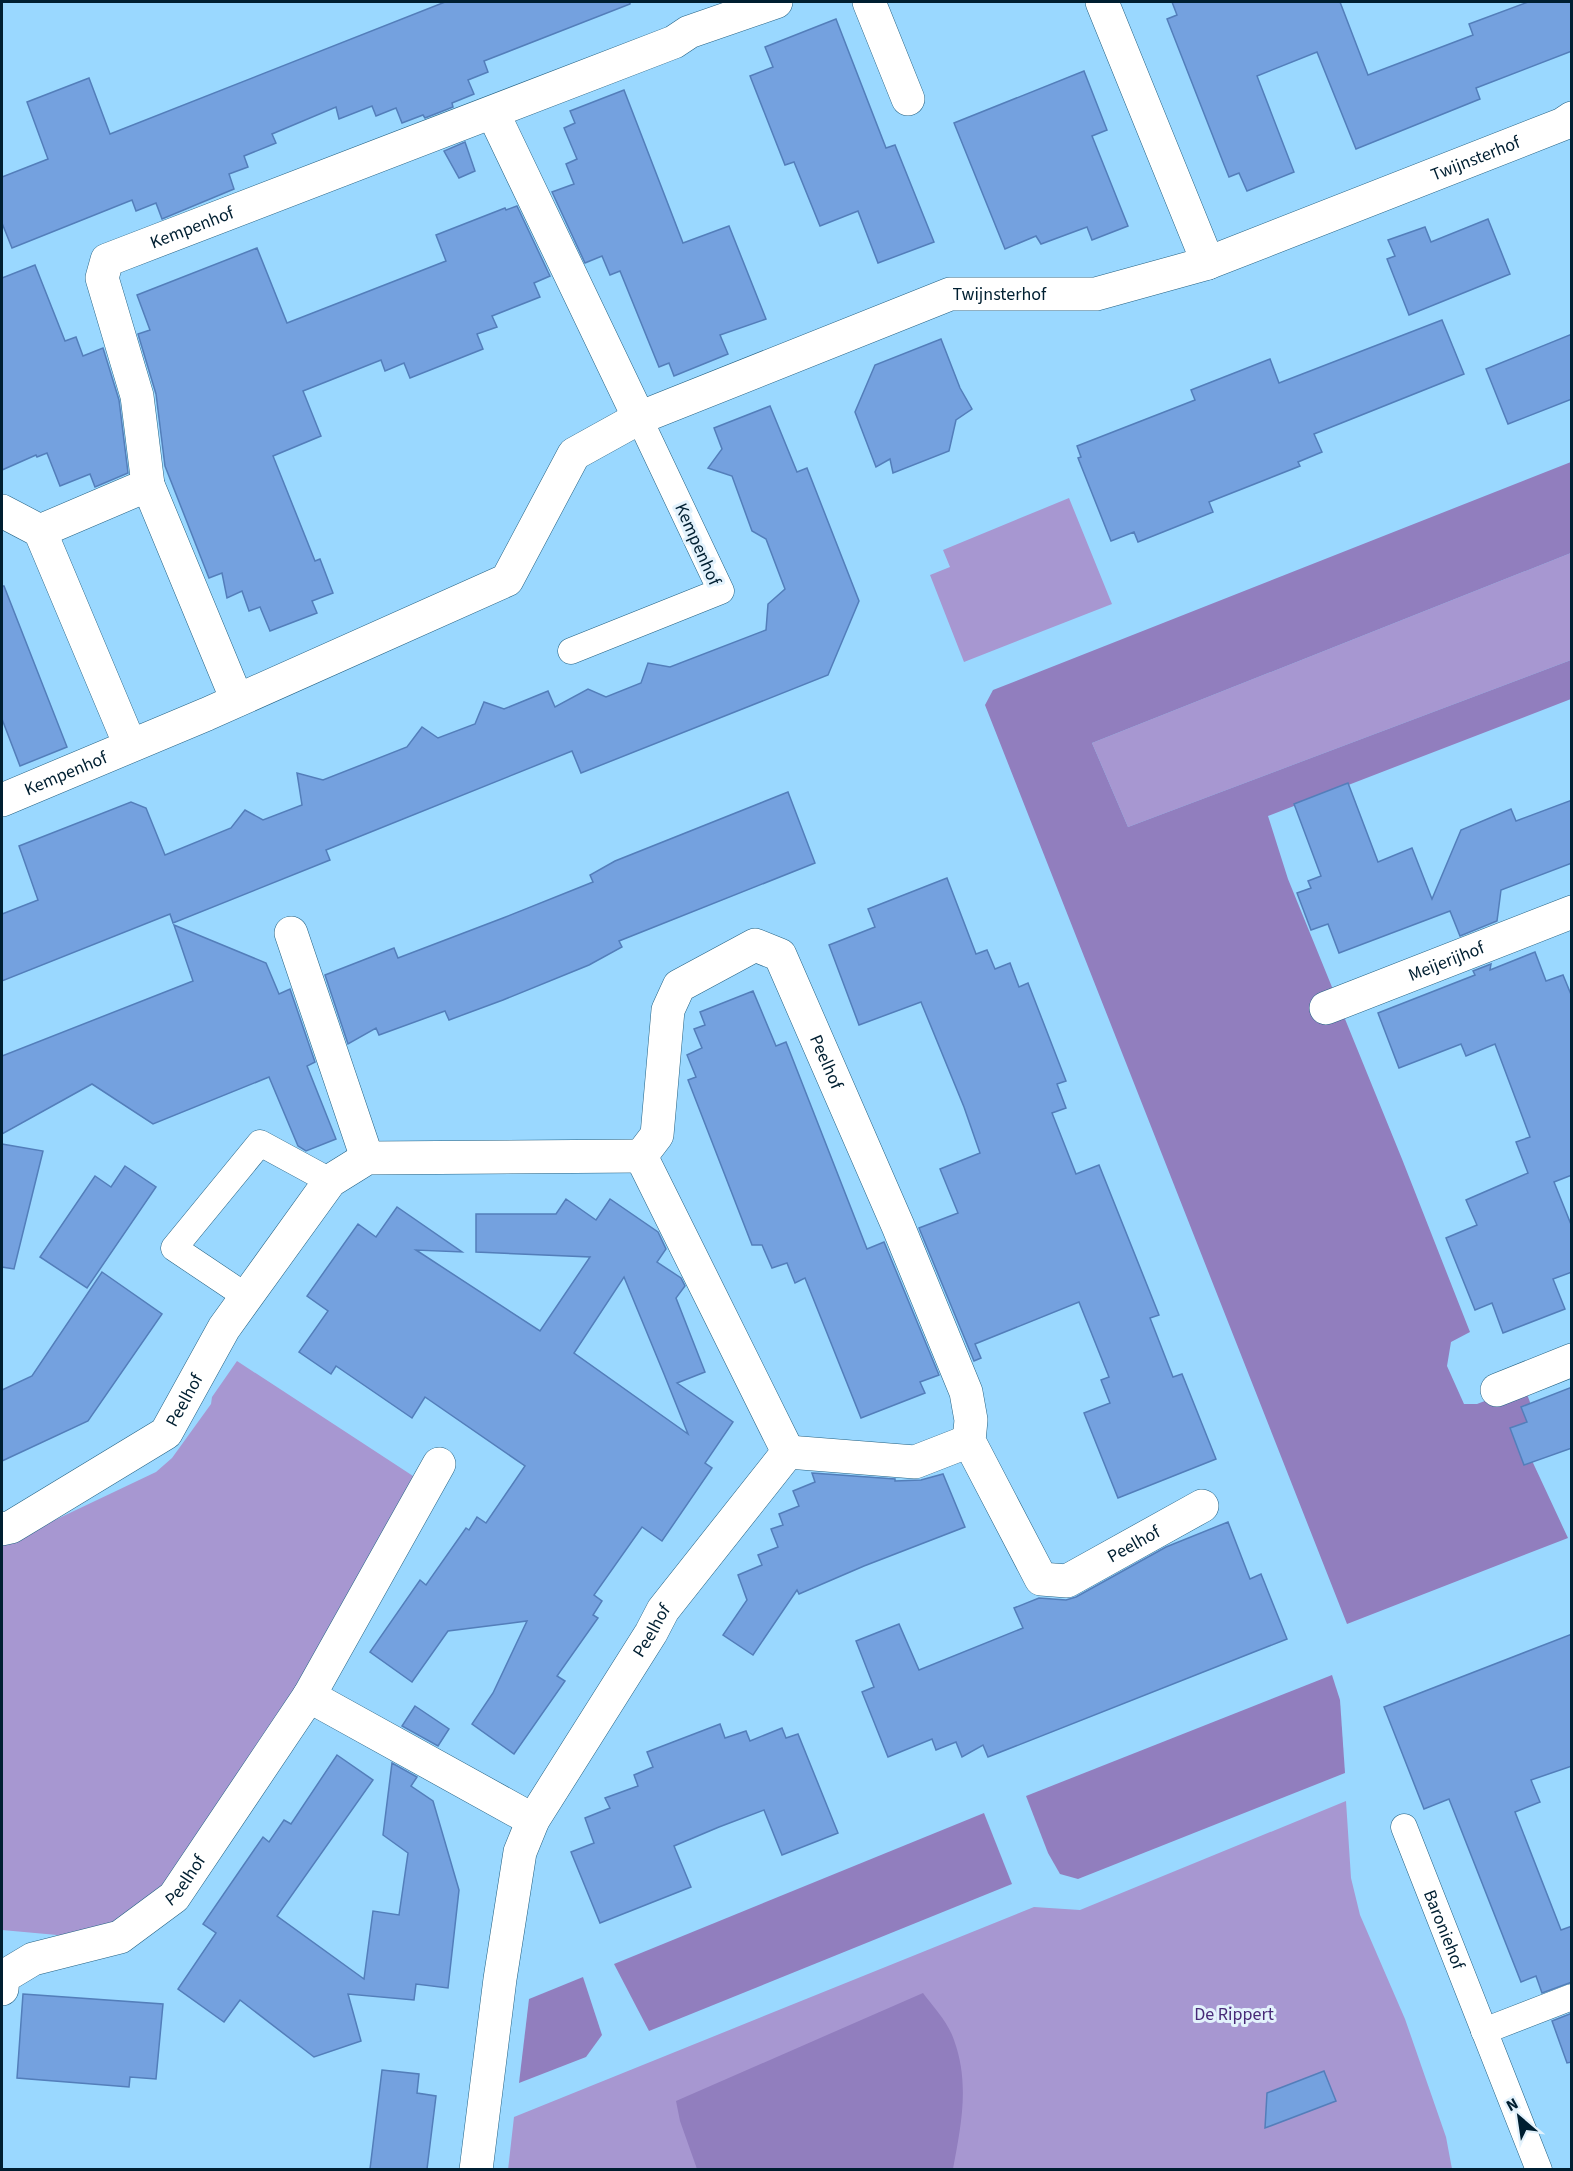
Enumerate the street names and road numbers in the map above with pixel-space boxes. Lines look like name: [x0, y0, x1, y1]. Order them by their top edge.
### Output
street label: Twijnsterhof: [1427, 130, 1524, 188]
street label: Kempenhof: [147, 200, 238, 255]
street label: Twijnsterhof: [952, 282, 1047, 307]
street label: Kempenhof: [668, 499, 727, 590]
street label: Kempenhof: [21, 745, 112, 802]
street label: Meijerijhof: [1405, 935, 1489, 988]
street label: Peelhof: [803, 1031, 849, 1094]
street label: Peelhof: [160, 1369, 210, 1431]
street label: Peelhof: [1103, 1519, 1165, 1569]
street label: Peelhof: [627, 1598, 677, 1662]
street label: Peelhof: [160, 1849, 212, 1912]
street label: Baroniehof: [1417, 1886, 1471, 1974]

